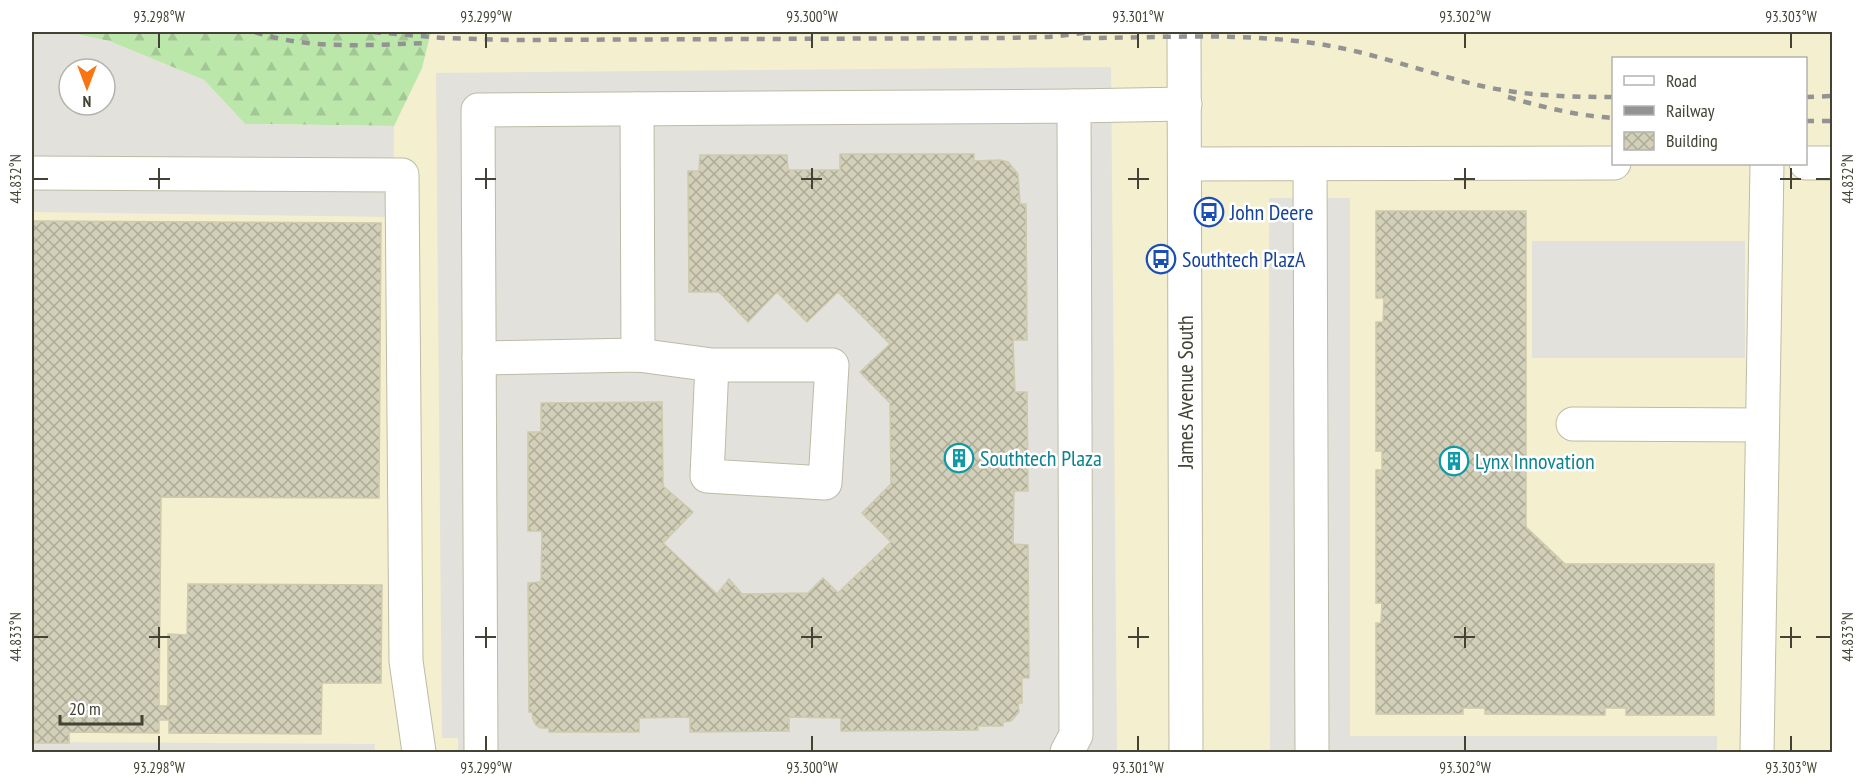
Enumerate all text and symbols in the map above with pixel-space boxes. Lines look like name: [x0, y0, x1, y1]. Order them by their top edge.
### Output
text: 93.298°W: [133, 7, 185, 26]
text: 93.299°W: [460, 7, 512, 26]
text: 93.300°W: [786, 7, 838, 26]
text: 93.301°W: [1112, 7, 1164, 26]
text: 93.302°W: [1439, 7, 1491, 26]
text: 93.303°W: [1765, 7, 1817, 26]
north arrow: [57, 57, 117, 117]
legend: [1612, 57, 1807, 165]
text: Road: [1666, 69, 1697, 92]
text: N: [83, 92, 91, 112]
text: Railway: [1666, 99, 1715, 122]
text: Building: [1666, 129, 1718, 152]
text: 44.832°N: [6, 154, 25, 204]
text: 44.832°N: [1838, 154, 1857, 204]
bus stop icon: John Deere: [1193, 196, 1225, 228]
place label: John Deere: [1229, 198, 1313, 226]
bus stop icon: Southtech PlazA: [1145, 243, 1177, 275]
place label: Southtech PlazA: [1182, 245, 1306, 273]
street label: James Avenue South: [1171, 315, 1199, 470]
building icon: Southtech Plaza: [943, 442, 975, 474]
place label: Southtech Plaza: [980, 444, 1102, 472]
building icon: Lynx Innovation: [1438, 445, 1470, 477]
place label: Lynx Innovation: [1475, 447, 1595, 475]
text: 44.833°N: [6, 612, 25, 662]
text: 44.833°N: [1838, 612, 1857, 662]
scale bar: [60, 688, 142, 726]
text: 20 m: [69, 697, 101, 720]
text: 93.298°W: [133, 758, 185, 777]
text: 93.299°W: [460, 758, 512, 777]
text: 93.300°W: [786, 758, 838, 777]
text: 93.301°W: [1112, 758, 1164, 777]
text: 93.302°W: [1439, 758, 1491, 777]
text: 93.303°W: [1765, 758, 1817, 777]

